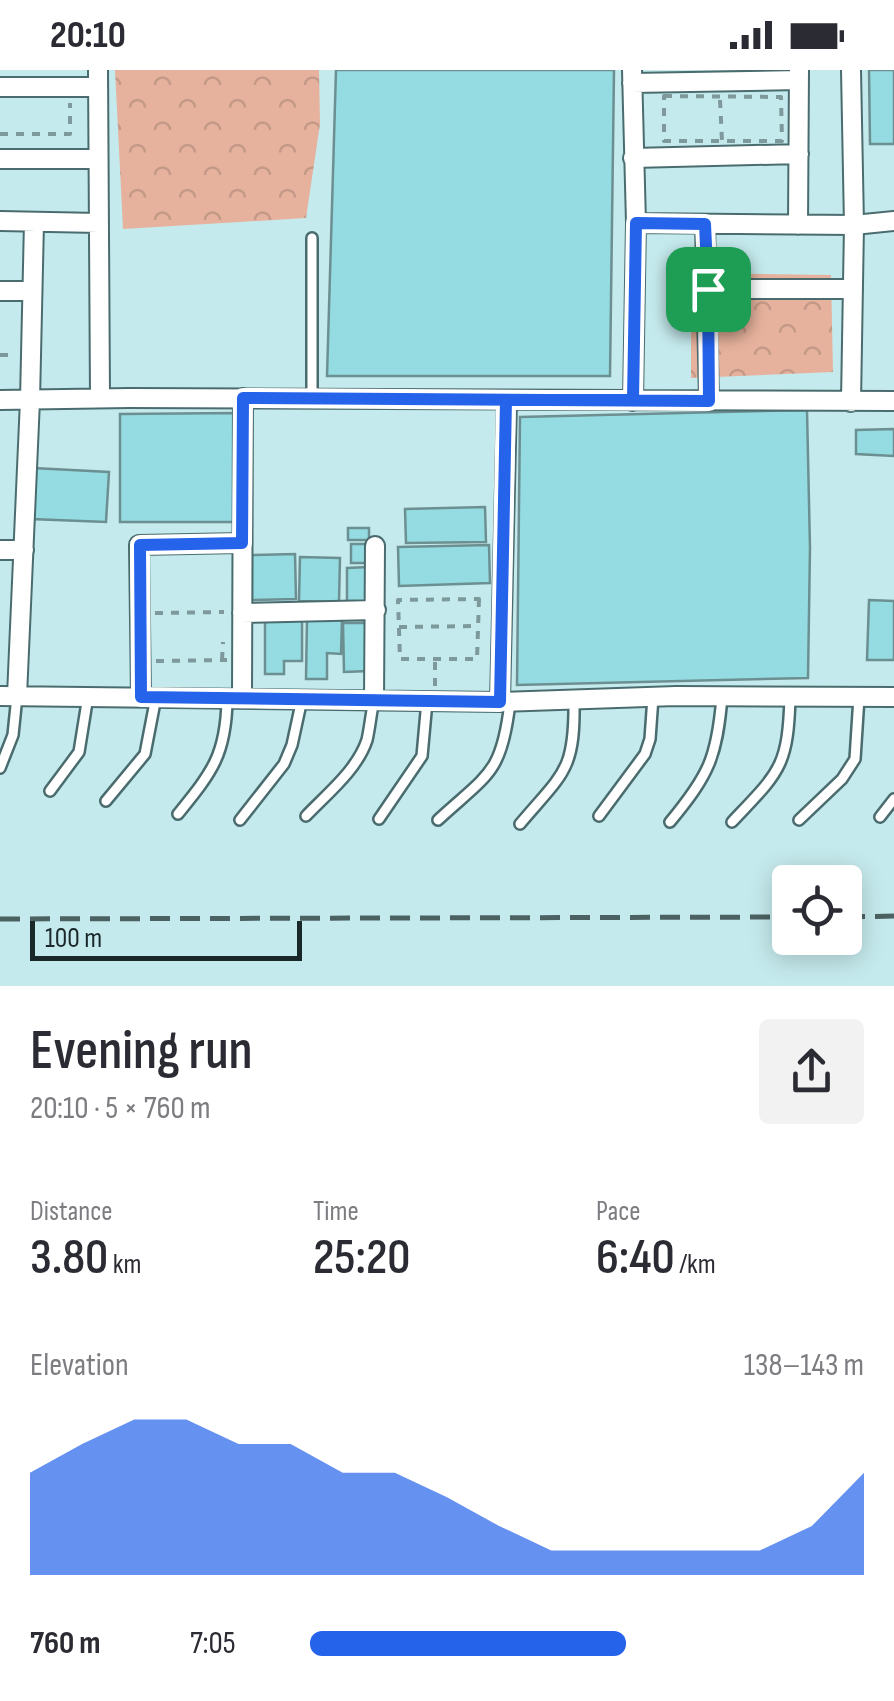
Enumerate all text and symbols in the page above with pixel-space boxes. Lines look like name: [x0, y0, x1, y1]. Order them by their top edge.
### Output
text: 20:10: [50, 13, 126, 58]
pin: [666, 247, 751, 332]
icon: arrive: [681, 262, 736, 317]
map controls: [772, 865, 862, 955]
button: locate: [772, 865, 862, 955]
scale bar: [30, 916, 302, 960]
text: 100 m: [45, 922, 102, 955]
text: Evening run: [30, 1018, 253, 1085]
button: share: [759, 1019, 864, 1124]
text: 20:10 · 5 × 760 m: [30, 1089, 210, 1128]
text: Distance: [30, 1195, 113, 1228]
text: Time: [313, 1195, 359, 1228]
text: Pace: [596, 1195, 641, 1228]
text: 3.80: [30, 1228, 108, 1288]
text: 25:20: [313, 1228, 410, 1288]
text: 6:40: [596, 1228, 675, 1288]
text: km: [108, 1248, 141, 1281]
text: /km: [675, 1248, 716, 1281]
text: Elevation: [30, 1346, 129, 1385]
text: 138–143 m: [744, 1346, 864, 1385]
text: 760 m: [30, 1624, 100, 1663]
text: 7:05: [190, 1624, 236, 1663]

